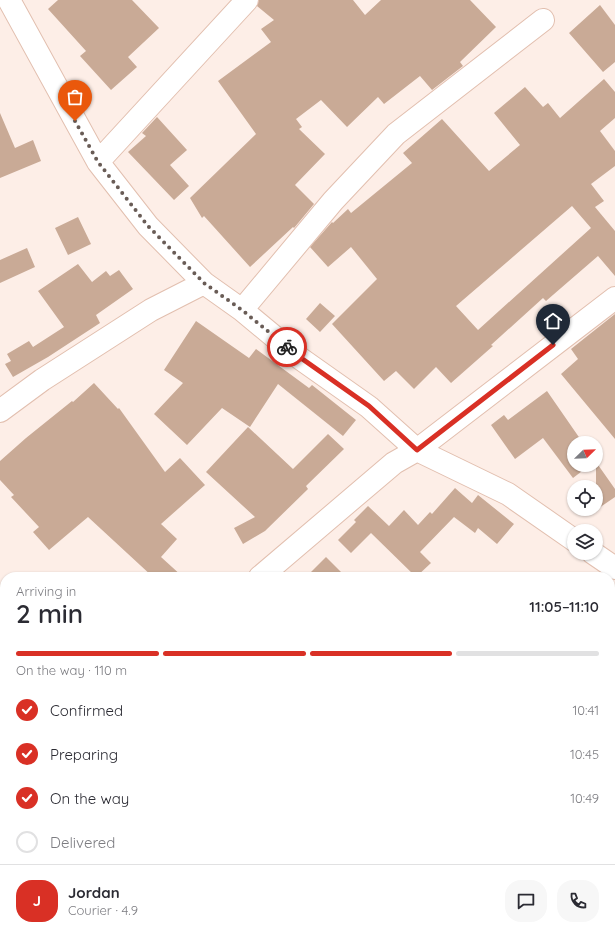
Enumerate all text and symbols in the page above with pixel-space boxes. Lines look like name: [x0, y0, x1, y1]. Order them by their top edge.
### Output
pin: [58, 80, 92, 121]
icon: bag: [64, 86, 86, 108]
pin: [536, 304, 570, 345]
icon: home: [542, 310, 564, 332]
courier: [267, 327, 307, 367]
icon: bike: [276, 336, 298, 358]
north arrow: [567, 436, 603, 472]
map controls: [567, 436, 603, 560]
button: locate: [567, 480, 603, 516]
button: layers: [567, 524, 603, 560]
text: Arriving in: [16, 583, 76, 599]
text: 2 min: [16, 597, 83, 630]
text: 11:05–11:10: [529, 597, 599, 616]
text: On the way · 110 m: [16, 662, 127, 678]
icon: check: [16, 699, 38, 721]
text: Confirmed: [50, 701, 123, 720]
text: 10:41: [572, 702, 599, 718]
icon: check: [16, 743, 38, 765]
text: Preparing: [50, 745, 118, 764]
text: 10:45: [570, 746, 599, 762]
icon: check: [16, 787, 38, 809]
text: On the way: [50, 789, 129, 808]
text: 10:49: [570, 790, 599, 806]
text: Delivered: [50, 833, 115, 852]
button: chat: [505, 880, 547, 922]
button: phone: [557, 880, 599, 922]
text: Jordan: [68, 883, 120, 902]
text: J: [33, 891, 41, 910]
text: Courier · 4.9: [68, 902, 138, 918]

